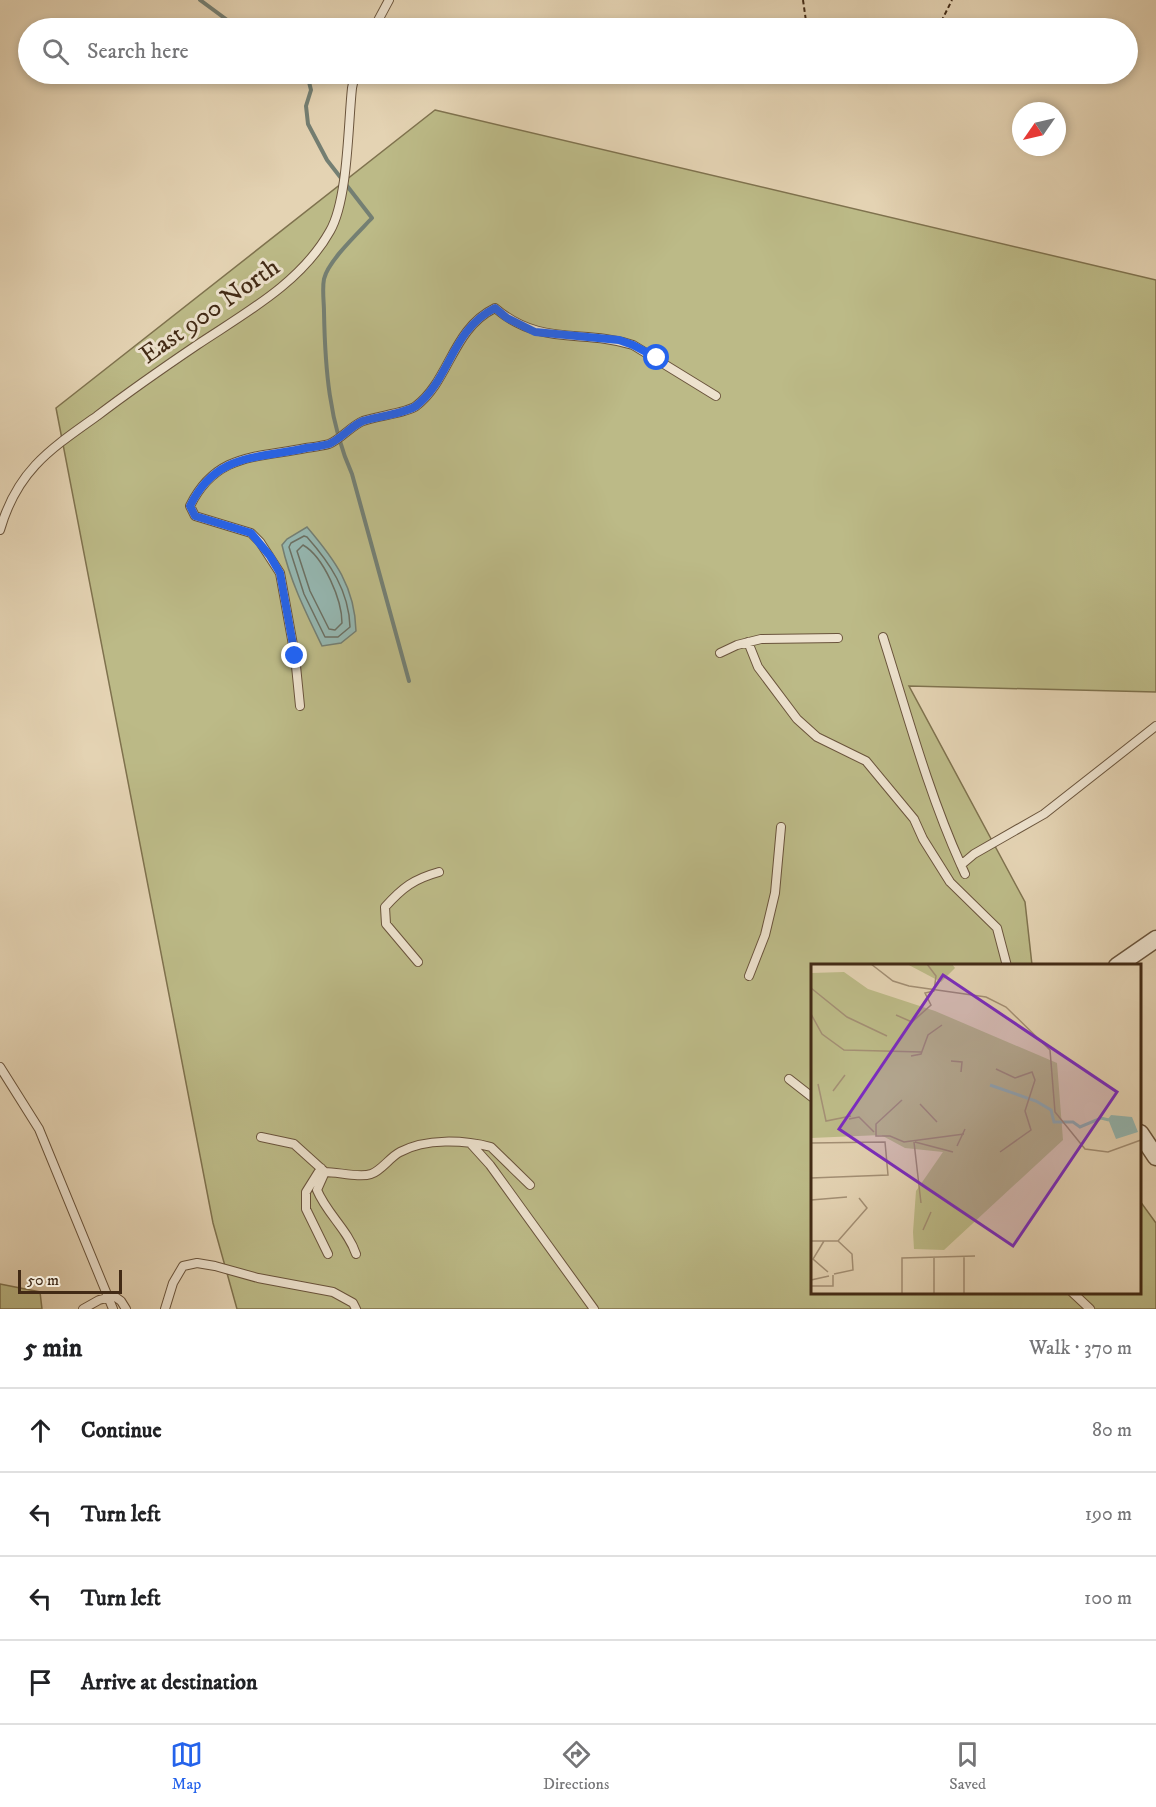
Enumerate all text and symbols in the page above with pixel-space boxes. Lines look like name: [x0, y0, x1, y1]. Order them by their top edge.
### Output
search box: [18, 18, 1138, 84]
icon: search: [39, 35, 72, 68]
text: Search here: [87, 38, 189, 65]
north arrow: [1012, 102, 1066, 156]
street label: East 900 North: [133, 251, 287, 372]
route start: [643, 344, 669, 370]
route end: [281, 642, 307, 668]
inset map: [811, 964, 1141, 1294]
scale bar: [18, 1267, 122, 1294]
text: 50 m: [27, 1270, 59, 1290]
text: 5 min: [24, 1332, 82, 1365]
text: Walk · 370 m: [1029, 1336, 1132, 1361]
icon: ahead: [24, 1414, 57, 1447]
text: Continue: [81, 1417, 162, 1444]
text: 80 m: [1092, 1418, 1132, 1443]
icon: left: [24, 1498, 57, 1531]
text: Turn left: [81, 1501, 161, 1528]
text: 190 m: [1085, 1502, 1132, 1527]
icon: left: [24, 1582, 57, 1615]
text: Turn left: [81, 1585, 161, 1612]
text: 100 m: [1084, 1586, 1132, 1611]
icon: arrive: [24, 1666, 57, 1699]
text: Arrive at destination: [81, 1669, 258, 1696]
tab: Map: [170, 1738, 203, 1794]
tab: Directions: [543, 1738, 609, 1794]
tab: Saved: [949, 1738, 986, 1794]

